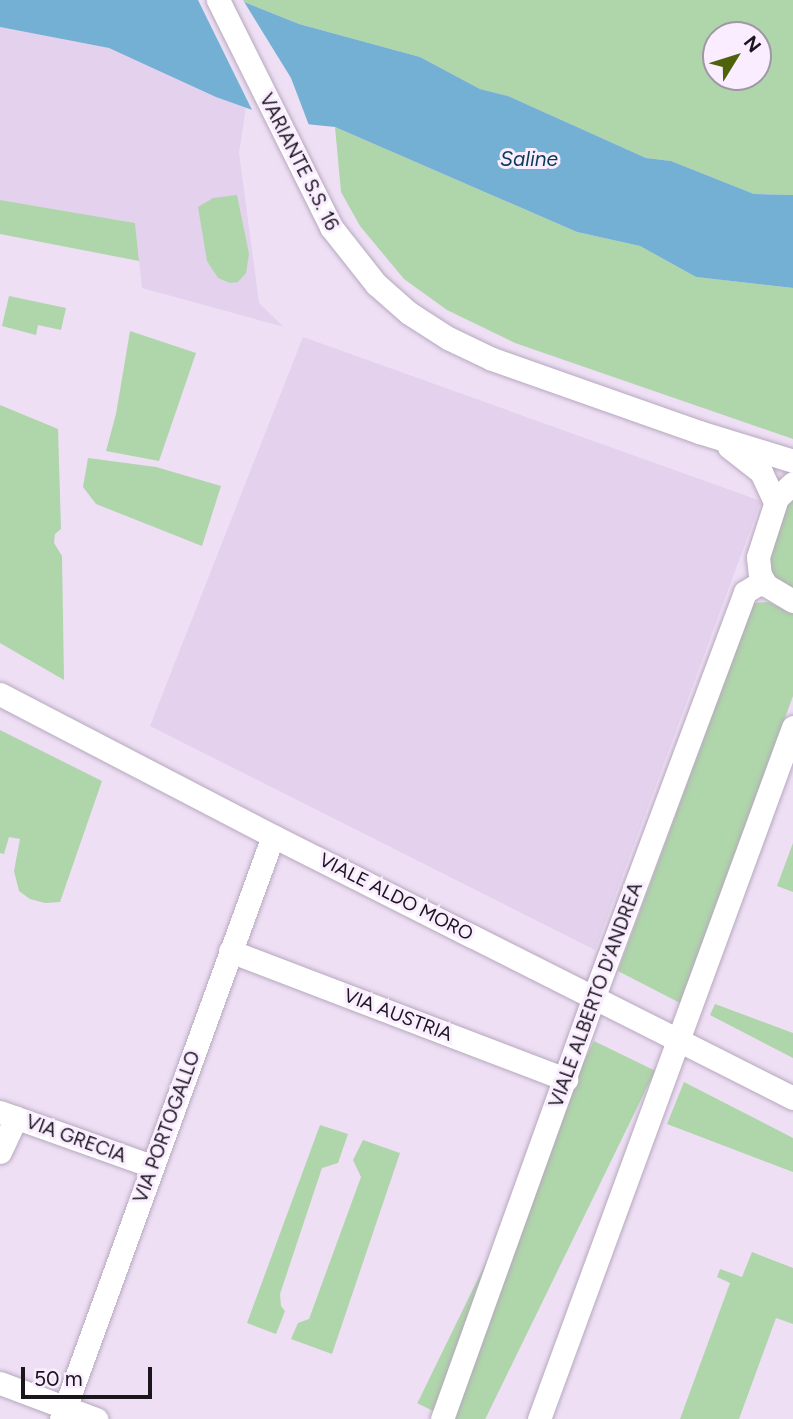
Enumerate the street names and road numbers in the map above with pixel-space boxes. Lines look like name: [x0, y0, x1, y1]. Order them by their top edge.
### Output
street label: VARIANTE S.S. 16: [255, 90, 343, 234]
street label: VIALE ALDO MORO: [315, 848, 477, 946]
street label: VIALE ALBERTO D'ANDREA: [545, 879, 647, 1111]
street label: VIA AUSTRIA: [341, 984, 455, 1046]
street label: VIA PORTOGALLO: [129, 1048, 205, 1206]
street label: VIA GRECIA: [23, 1110, 129, 1168]

